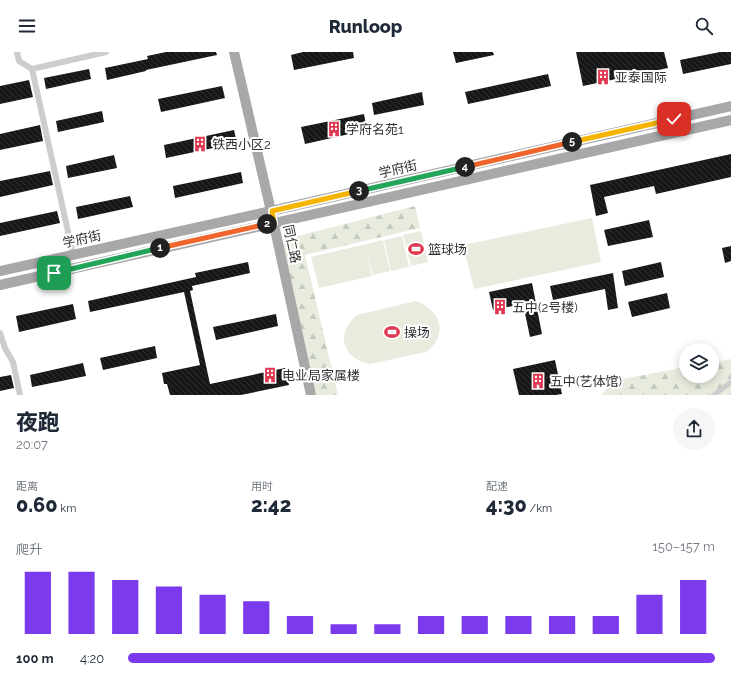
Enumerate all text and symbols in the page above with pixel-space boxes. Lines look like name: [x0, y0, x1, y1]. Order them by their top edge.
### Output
icon: menu: [16, 15, 38, 37]
icon: search: [693, 15, 715, 37]
text: Runloop: [329, 16, 402, 37]
building icon: 亚泰国际: [594, 68, 612, 86]
place label: 亚泰国际: [615, 70, 667, 85]
pin: [657, 102, 691, 136]
icon: check: [663, 108, 685, 130]
building icon: 学府名苑1: [325, 120, 343, 138]
place label: 学府名苑1: [346, 122, 404, 137]
pin: 5: [562, 132, 582, 152]
building icon: 铁西小区2: [191, 135, 209, 153]
text: 5: [569, 135, 575, 148]
place label: 铁西小区2: [212, 137, 271, 152]
street label: 学府街: [377, 157, 419, 181]
pin: 4: [455, 157, 475, 177]
text: 4: [462, 160, 468, 173]
pin: 3: [349, 181, 369, 201]
text: 3: [356, 184, 362, 197]
pin: 2: [257, 214, 277, 234]
text: 2: [264, 217, 270, 230]
street label: 同仁路: [281, 223, 303, 265]
street label: 学府街: [61, 228, 103, 250]
pin: 1: [150, 238, 170, 258]
sports icon: 篮球场: [407, 240, 425, 258]
text: 1: [157, 241, 163, 254]
place label: 篮球场: [428, 242, 467, 257]
pin: [37, 256, 71, 290]
icon: arrive: [43, 262, 65, 284]
building icon: 五中(2号楼): [491, 298, 509, 316]
place label: 五中(2号楼): [512, 300, 578, 315]
sports icon: 操场: [383, 323, 401, 341]
place label: 操场: [404, 325, 430, 340]
map controls: [679, 343, 719, 383]
button: layers: [679, 343, 719, 383]
building icon: 电业局家属楼: [261, 366, 279, 384]
place label: 电业局家属楼: [282, 368, 360, 383]
building icon: 五中(艺体馆): [529, 372, 547, 390]
place label: 五中(艺体馆): [550, 374, 622, 389]
button: share: [673, 408, 715, 450]
text: 夜跑: [16, 409, 60, 435]
text: 20:07: [16, 437, 48, 452]
text: 距离: [16, 480, 38, 493]
text: 用时: [251, 480, 273, 493]
text: 配速: [486, 480, 508, 493]
text: 0.60: [16, 493, 58, 517]
text: 2:42: [251, 493, 291, 517]
text: 4:30: [486, 493, 527, 517]
text: km: [58, 502, 76, 515]
text: /km: [527, 502, 552, 515]
text: 150–157 m: [652, 539, 715, 554]
text: 爬升: [16, 542, 42, 557]
text: 100 m: [16, 651, 54, 666]
text: 4:20: [80, 651, 104, 666]

